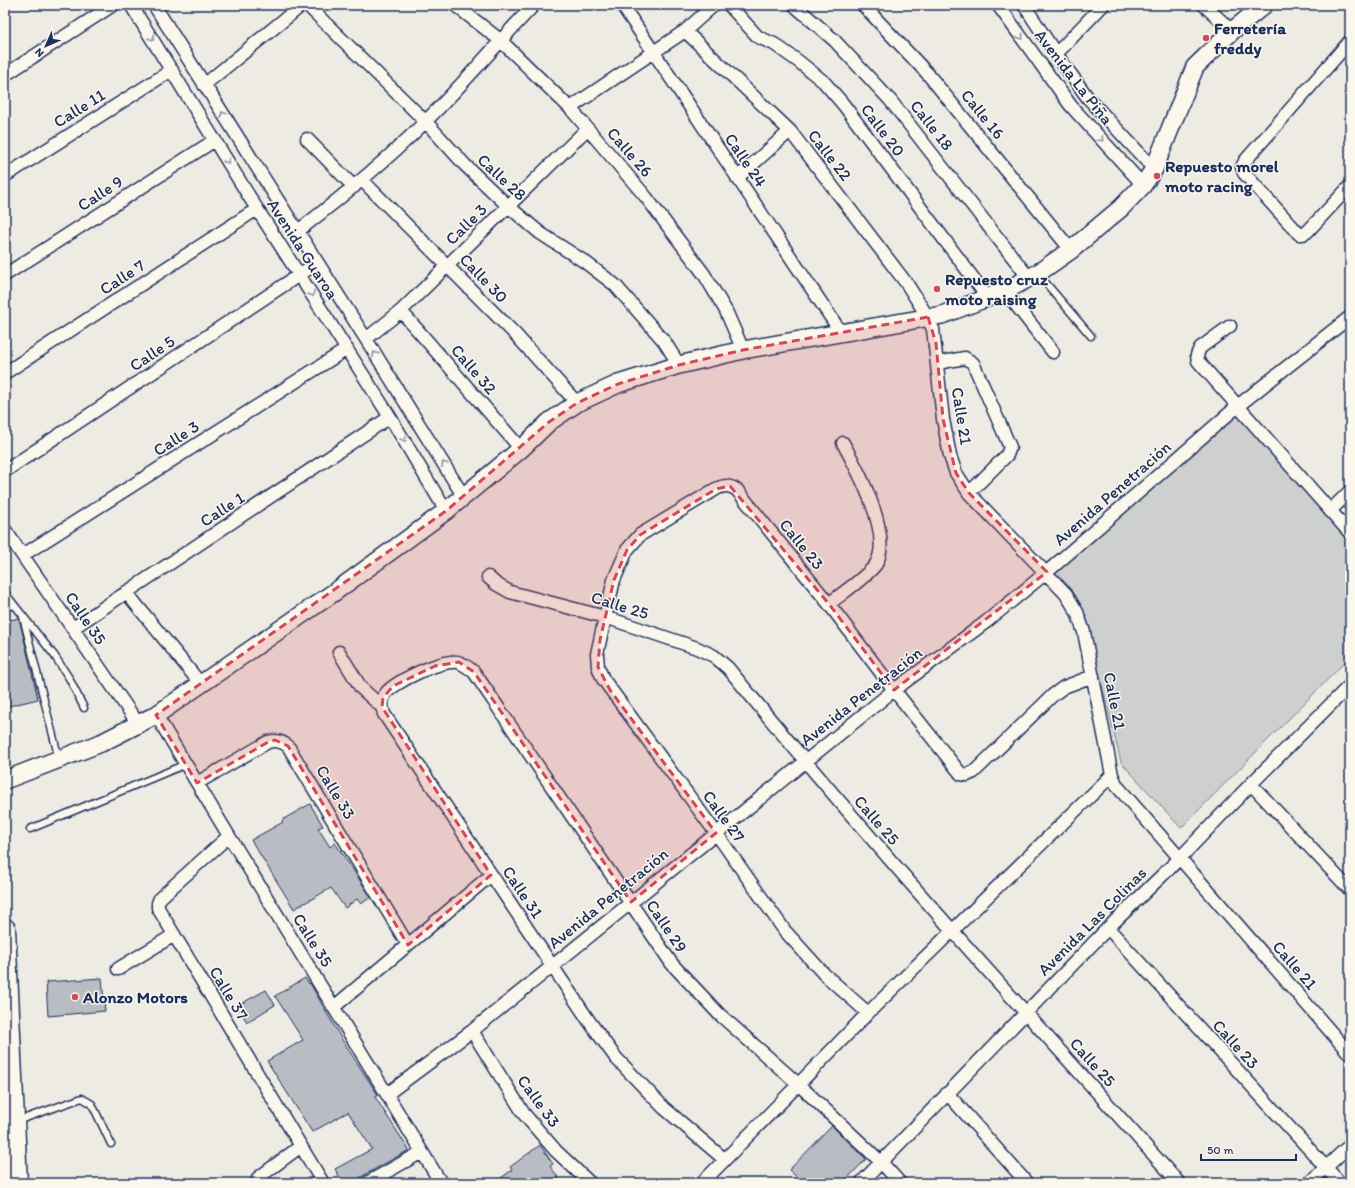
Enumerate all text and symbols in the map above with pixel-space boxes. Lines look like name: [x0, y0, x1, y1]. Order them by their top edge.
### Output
place label: Ferretería freddy: [1214, 18, 1286, 59]
street label: Avenida La Piña: [1031, 25, 1118, 129]
north arrow: [26, 26, 66, 66]
one-way arrow: [1016, 32, 1023, 39]
marker: Ferretería freddy: [1201, 33, 1211, 43]
one-way arrow: [147, 34, 154, 41]
text: N: [32, 45, 47, 60]
street label: Calle 11: [49, 84, 109, 132]
street label: Calle 16: [957, 85, 1009, 143]
street label: Calle 18: [906, 96, 958, 154]
street label: Calle 20: [857, 100, 909, 160]
one-way arrow: [220, 111, 227, 118]
street label: Calle 26: [603, 123, 657, 181]
street label: Calle 22: [804, 126, 856, 185]
street label: Calle 24: [721, 129, 771, 191]
one-way arrow: [1096, 134, 1104, 142]
street label: Calle 28: [473, 149, 531, 205]
one-way arrow: [223, 156, 230, 163]
place label: Repuesto morel moto racing: [1164, 156, 1279, 197]
street label: Calle 9: [74, 171, 127, 215]
marker: Repuesto morel moto racing: [1152, 171, 1162, 181]
street label: Avenida Guaroa: [263, 195, 343, 303]
street label: Calle 3: [441, 199, 491, 249]
street label: Calle 30: [456, 249, 512, 307]
street label: Calle 7: [96, 255, 149, 299]
place label: Repuesto cruz moto raising: [944, 269, 1048, 310]
marker: Repuesto cruz moto raising: [932, 284, 942, 294]
one-way arrow: [307, 290, 315, 297]
street label: Calle 5: [126, 331, 178, 375]
street label: Calle 32: [447, 340, 501, 398]
one-way arrow: [373, 351, 380, 358]
street label: Calle 21: [948, 386, 976, 446]
street label: Calle 3: [149, 416, 203, 460]
one-way arrow: [399, 435, 406, 443]
street label: Avenida Penetración: [1049, 437, 1175, 549]
one-way arrow: [441, 461, 448, 468]
street label: Calle 1: [196, 487, 248, 531]
street label: Calle 23: [775, 515, 829, 573]
street label: Calle 25: [589, 587, 651, 623]
street label: Calle 35: [61, 588, 111, 648]
street label: Avenida Penetración: [796, 642, 926, 750]
street label: Calle 21: [1100, 671, 1130, 732]
street label: Calle 33: [312, 761, 360, 823]
street label: Calle 27: [699, 786, 750, 846]
street label: Calle 25: [850, 791, 904, 849]
street label: Avenida Penetración: [544, 843, 672, 953]
street label: Calle 31: [498, 862, 548, 922]
street label: Avenida Las Colinas: [1033, 862, 1151, 980]
street label: Calle 29: [642, 896, 692, 956]
street label: Calle 35: [289, 909, 337, 971]
street label: Calle 21: [1268, 936, 1322, 994]
street label: Calle 37: [205, 963, 253, 1024]
place label: Alonzo Motors: [82, 987, 188, 1007]
marker: Alonzo Motors: [70, 992, 80, 1002]
street label: Calle 23: [1209, 1015, 1263, 1073]
street label: Calle 25: [1066, 1033, 1120, 1091]
street label: Calle 33: [513, 1071, 565, 1131]
scale bar: [1201, 1136, 1296, 1162]
text: 50 m: [1207, 1143, 1233, 1157]

